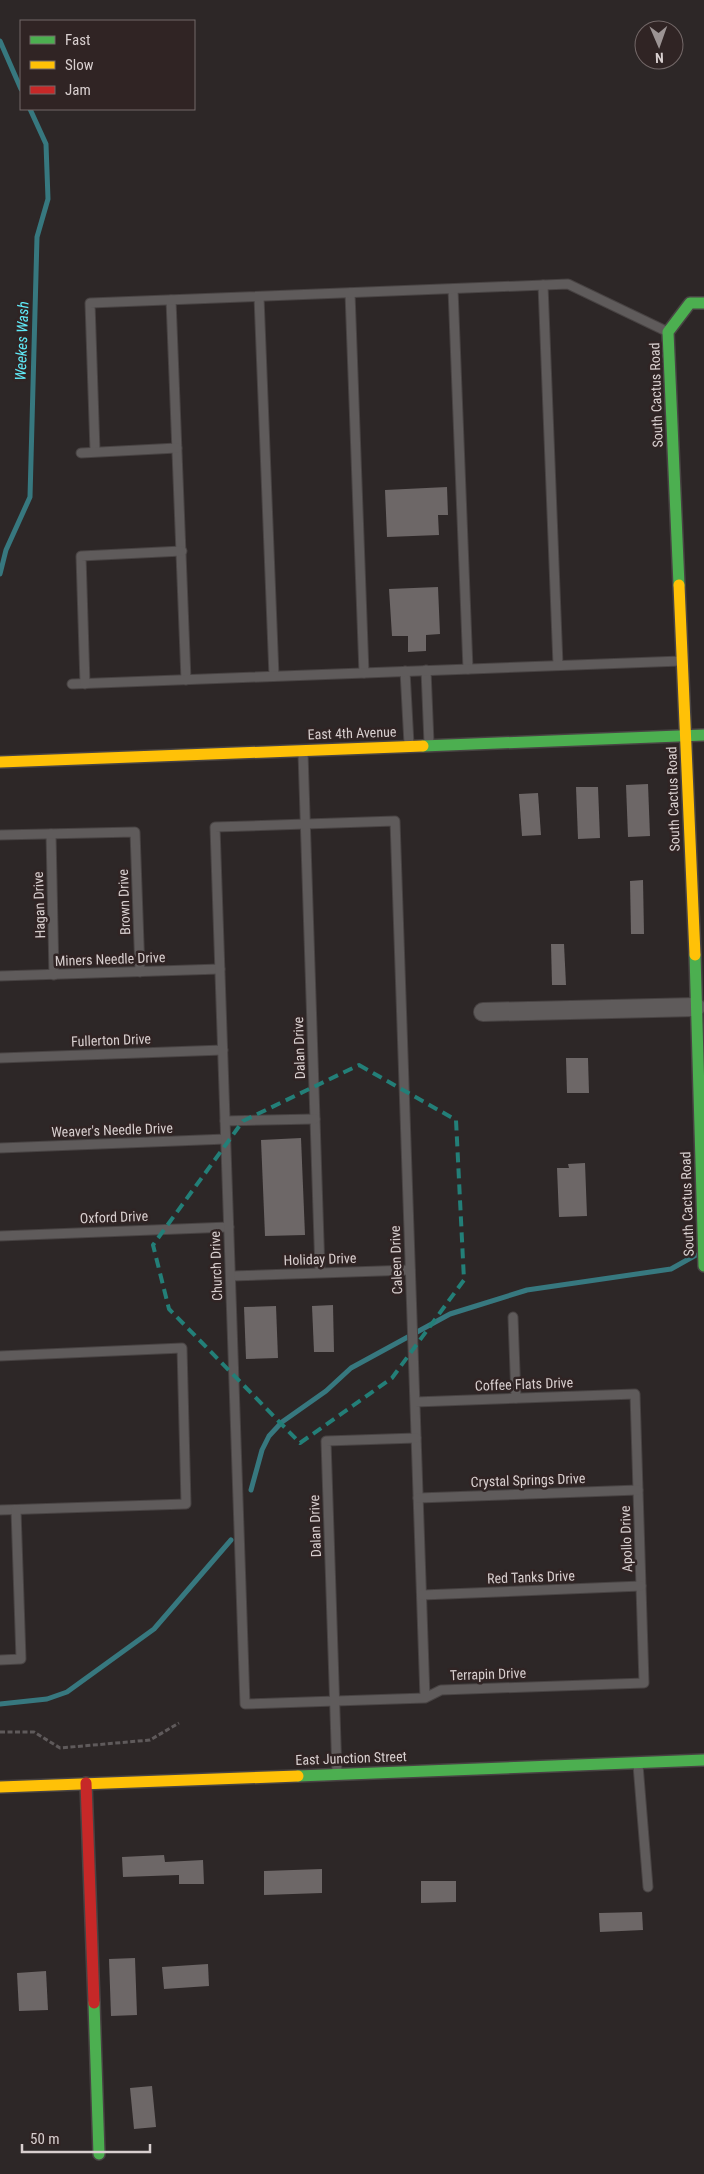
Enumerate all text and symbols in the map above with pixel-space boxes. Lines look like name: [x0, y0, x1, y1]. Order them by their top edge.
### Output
legend: [20, 20, 195, 110]
north arrow: [634, 20, 684, 70]
text: Fast: [65, 31, 90, 49]
text: N: [655, 50, 664, 66]
text: Slow: [65, 56, 94, 74]
text: Jam: [65, 81, 91, 99]
water label: Weekes Wash: [12, 301, 32, 381]
street label: South Cactus Road: [646, 342, 666, 448]
street label: East 4th Avenue: [307, 723, 397, 743]
street label: South Cactus Road: [663, 746, 683, 852]
street label: Brown Drive: [115, 868, 133, 935]
street label: Hagan Drive: [30, 871, 48, 939]
street label: Miners Needle Drive: [54, 949, 166, 969]
street label: Dalan Drive: [290, 1016, 308, 1080]
street label: Fullerton Drive: [71, 1031, 152, 1049]
street label: Weaver's Needle Drive: [51, 1120, 173, 1140]
street label: South Cactus Road: [677, 1151, 697, 1257]
street label: Oxford Drive: [80, 1208, 149, 1226]
street label: Caleen Drive: [387, 1225, 405, 1295]
street label: Church Drive: [207, 1230, 225, 1301]
street label: Holiday Drive: [283, 1250, 357, 1268]
street label: Coffee Flats Drive: [475, 1374, 574, 1394]
street label: Crystal Springs Drive: [470, 1470, 586, 1490]
street label: Dalan Drive: [306, 1494, 324, 1558]
street label: Apollo Drive: [617, 1505, 635, 1573]
street label: Red Tanks Drive: [487, 1567, 576, 1587]
street label: Terrapin Drive: [450, 1665, 527, 1683]
street label: East Junction Street: [295, 1748, 407, 1768]
scale bar: [22, 2122, 150, 2154]
text: 50 m: [30, 2130, 60, 2148]

